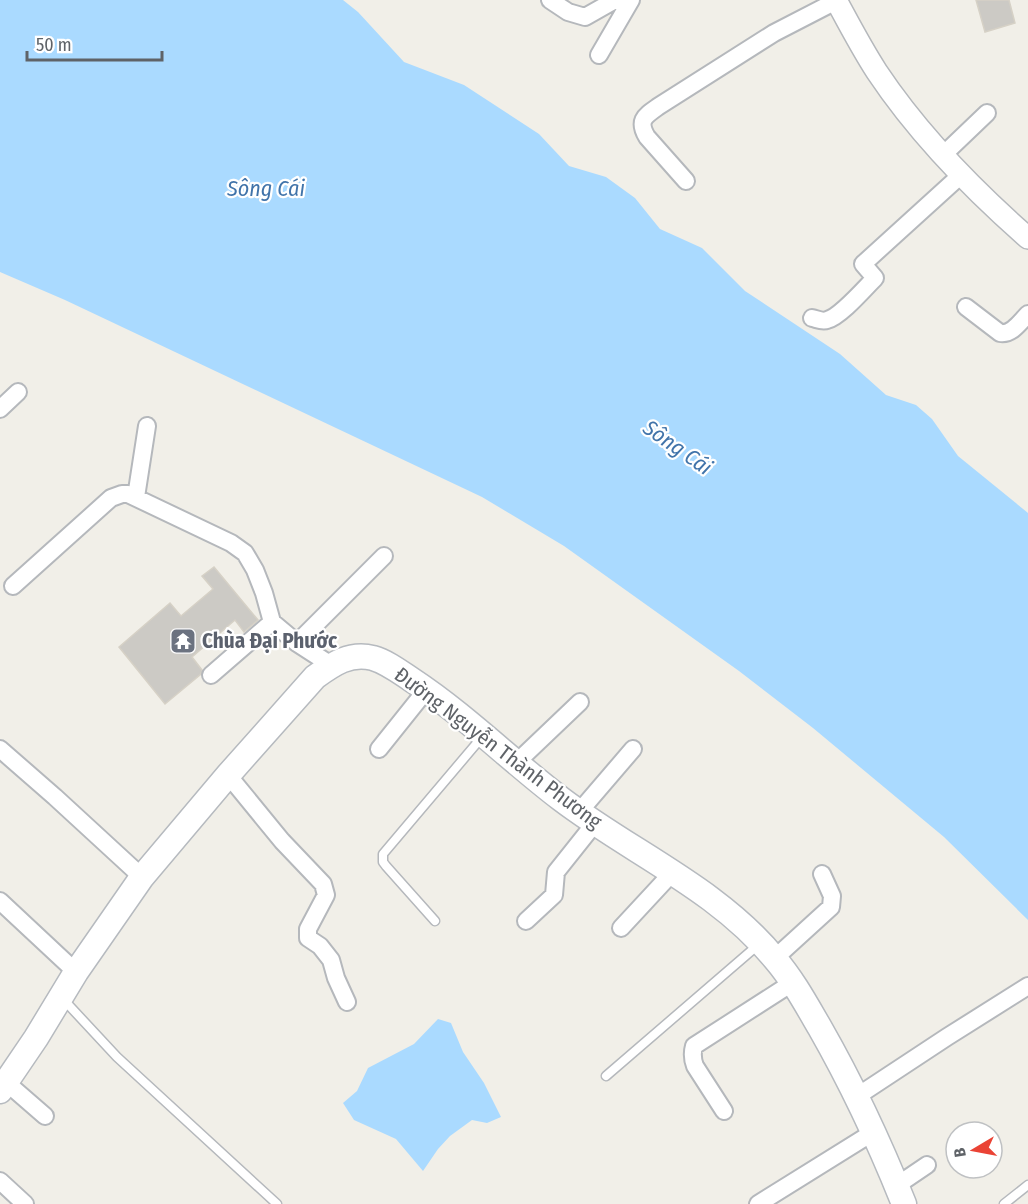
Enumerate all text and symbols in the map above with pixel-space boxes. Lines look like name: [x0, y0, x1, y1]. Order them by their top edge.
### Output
scale bar: [27, 24, 162, 62]
text: 50 m: [36, 34, 72, 56]
water label: Sông Cái: [226, 175, 305, 202]
water label: Sông Cái: [637, 413, 718, 481]
temple icon: Chùa Đại Phước: [168, 626, 198, 656]
place label: Chùa Đại Phước: [202, 628, 338, 654]
street label: Đường Nguyễn Thành Phương: [389, 661, 607, 835]
north arrow: [944, 1120, 1004, 1180]
text: B: [950, 1146, 970, 1159]

